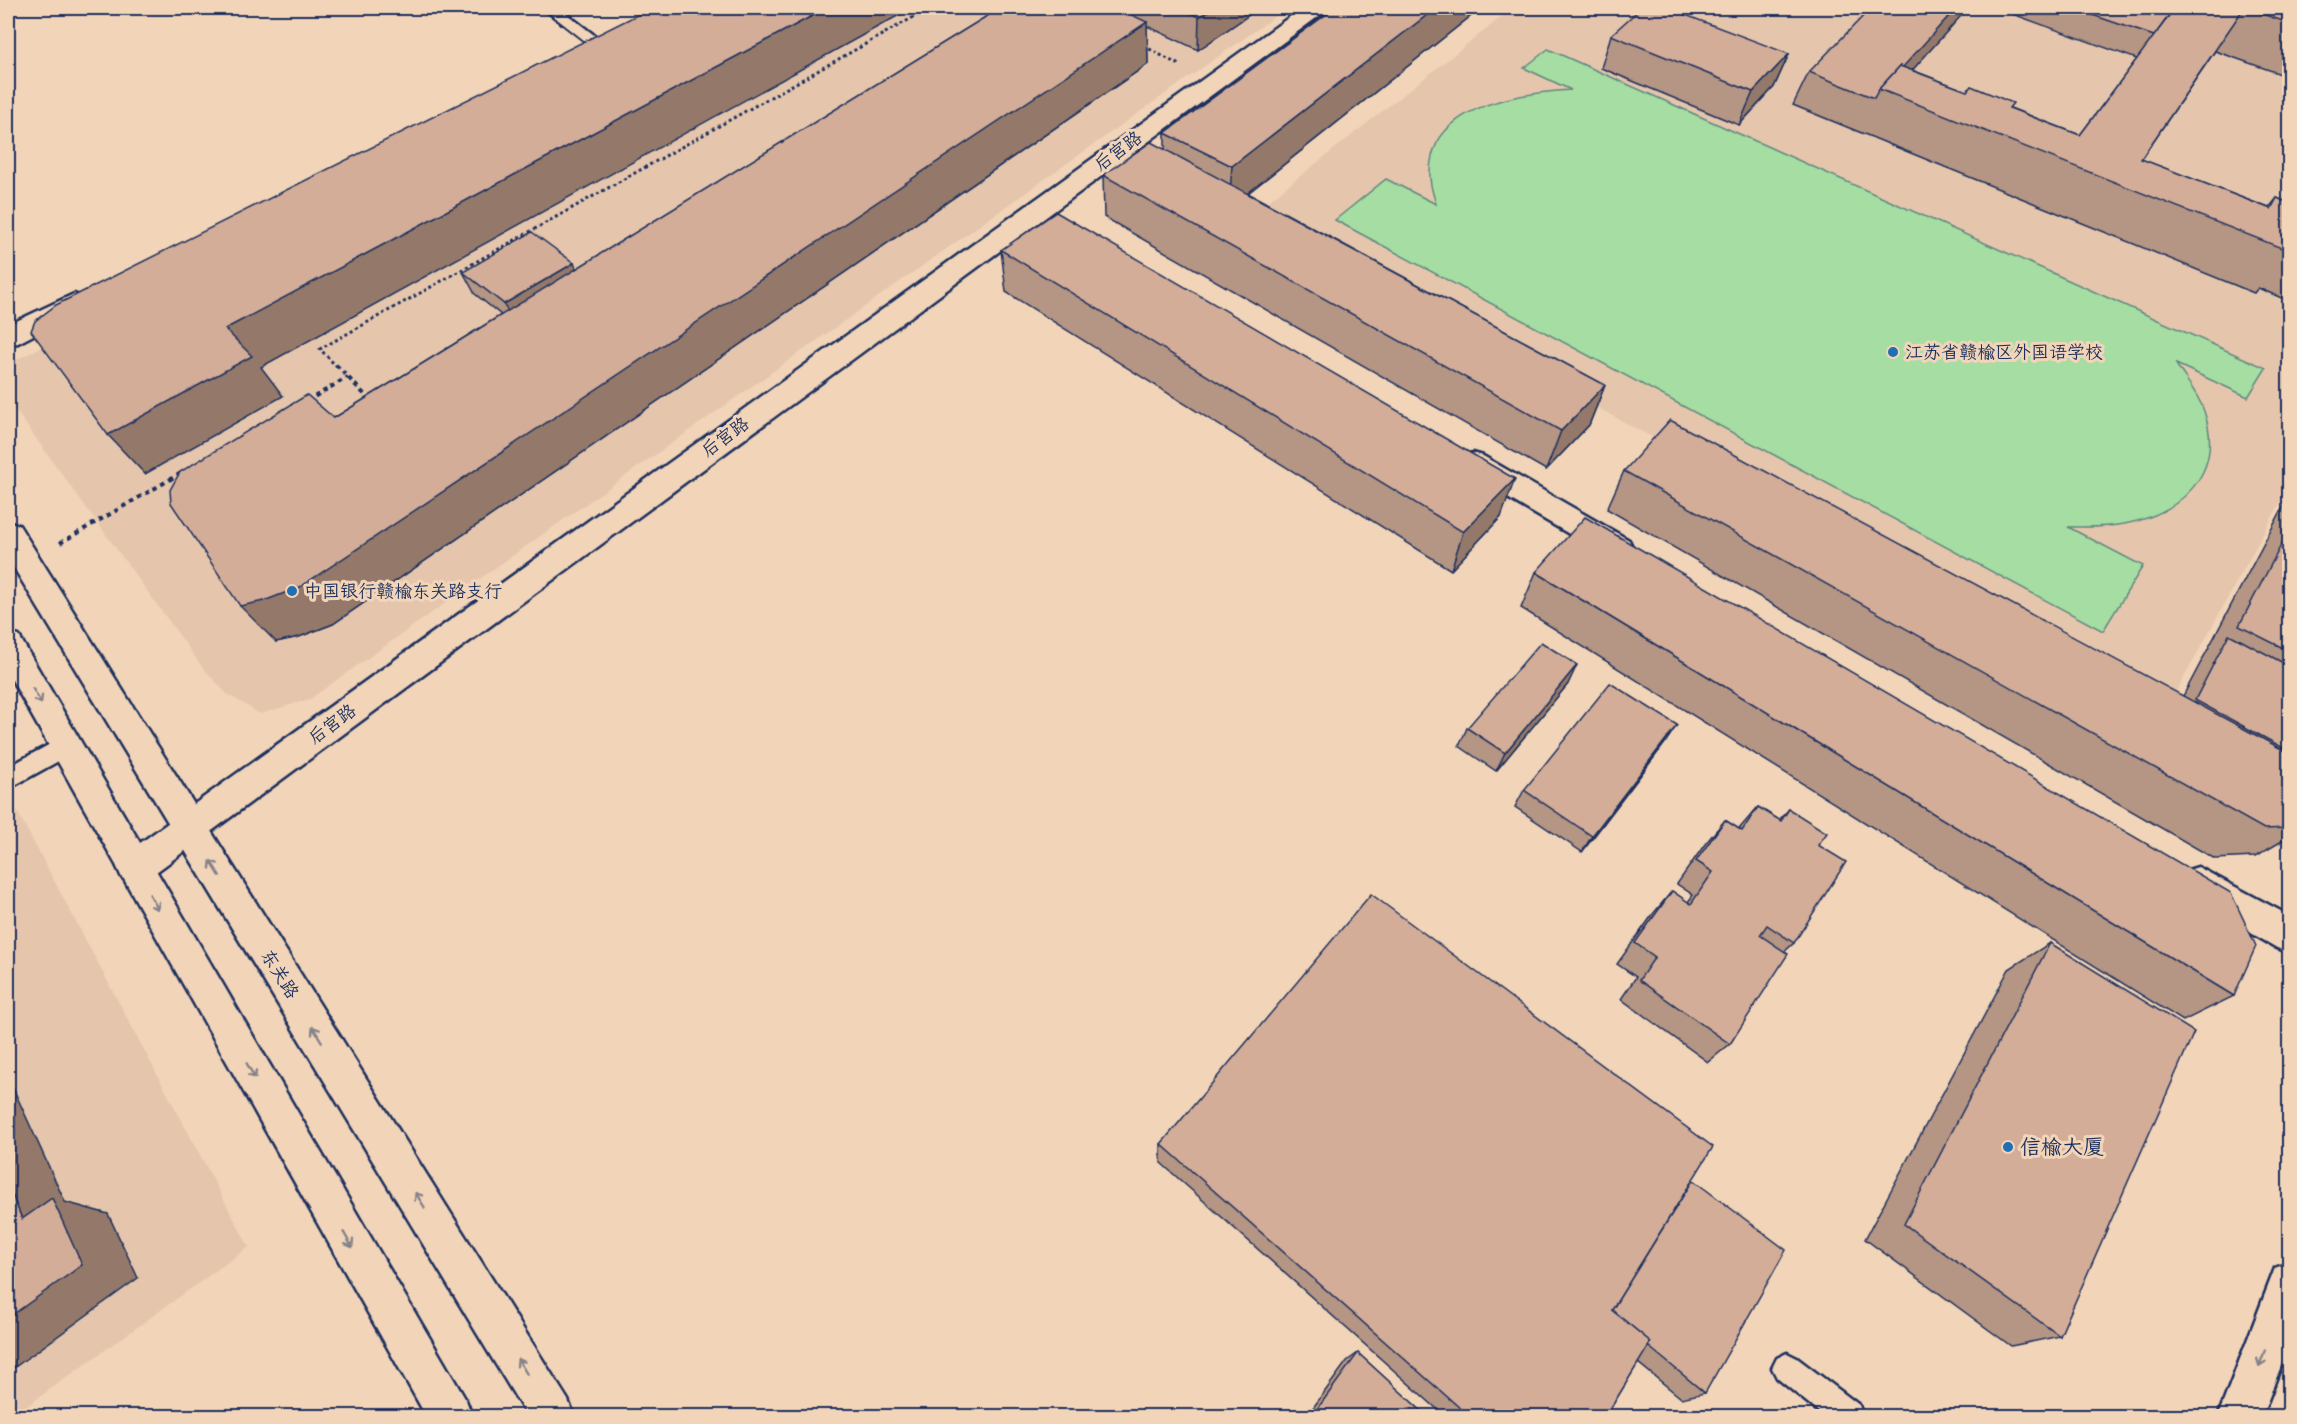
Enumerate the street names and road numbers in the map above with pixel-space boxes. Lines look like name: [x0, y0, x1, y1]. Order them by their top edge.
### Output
street label: 后宫路: [1089, 125, 1146, 176]
street label: 后宫路: [696, 411, 753, 462]
street label: 后宫路: [303, 698, 360, 749]
street label: 东关路: [256, 945, 304, 1003]

